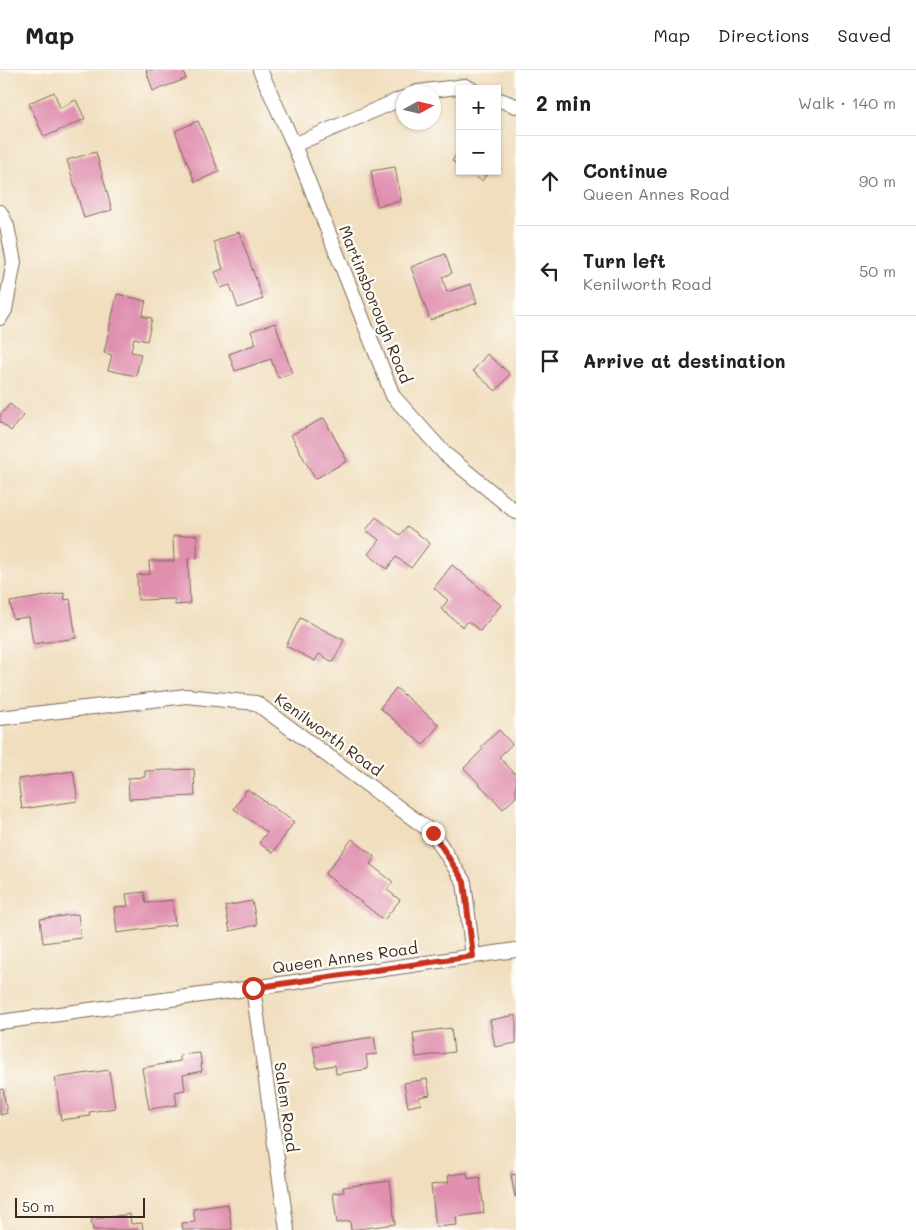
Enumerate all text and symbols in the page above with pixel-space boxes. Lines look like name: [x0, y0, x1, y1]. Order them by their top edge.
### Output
text: Map: [25, 19, 74, 50]
text: Map: [653, 23, 690, 47]
text: Directions: [718, 23, 810, 47]
text: Saved: [838, 23, 891, 47]
north arrow: [396, 85, 441, 130]
map controls: [456, 85, 501, 175]
button: +: [456, 85, 501, 130]
text: 2 min: [536, 89, 591, 116]
text: Walk · 140 m: [798, 92, 896, 113]
button: −: [456, 130, 501, 175]
text: Continue: [583, 158, 668, 183]
icon: ahead: [536, 167, 564, 195]
text: 90 m: [859, 170, 896, 191]
text: Queen Annes Road: [583, 183, 730, 204]
street label: Martinsborough Road: [335, 222, 417, 386]
text: Turn left: [583, 248, 666, 273]
icon: left: [536, 257, 564, 285]
text: 50 m: [859, 260, 896, 281]
text: Kenilworth Road: [583, 273, 711, 294]
icon: arrive: [536, 347, 564, 375]
text: Arrive at destination: [583, 348, 786, 373]
street label: Kenilworth Road: [271, 688, 387, 780]
route end: [422, 822, 445, 845]
street label: Queen Annes Road: [271, 936, 419, 978]
route start: [242, 977, 265, 1000]
street label: Salem Road: [270, 1061, 304, 1153]
scale bar: [15, 1195, 145, 1218]
text: 50 m: [22, 1197, 54, 1216]

